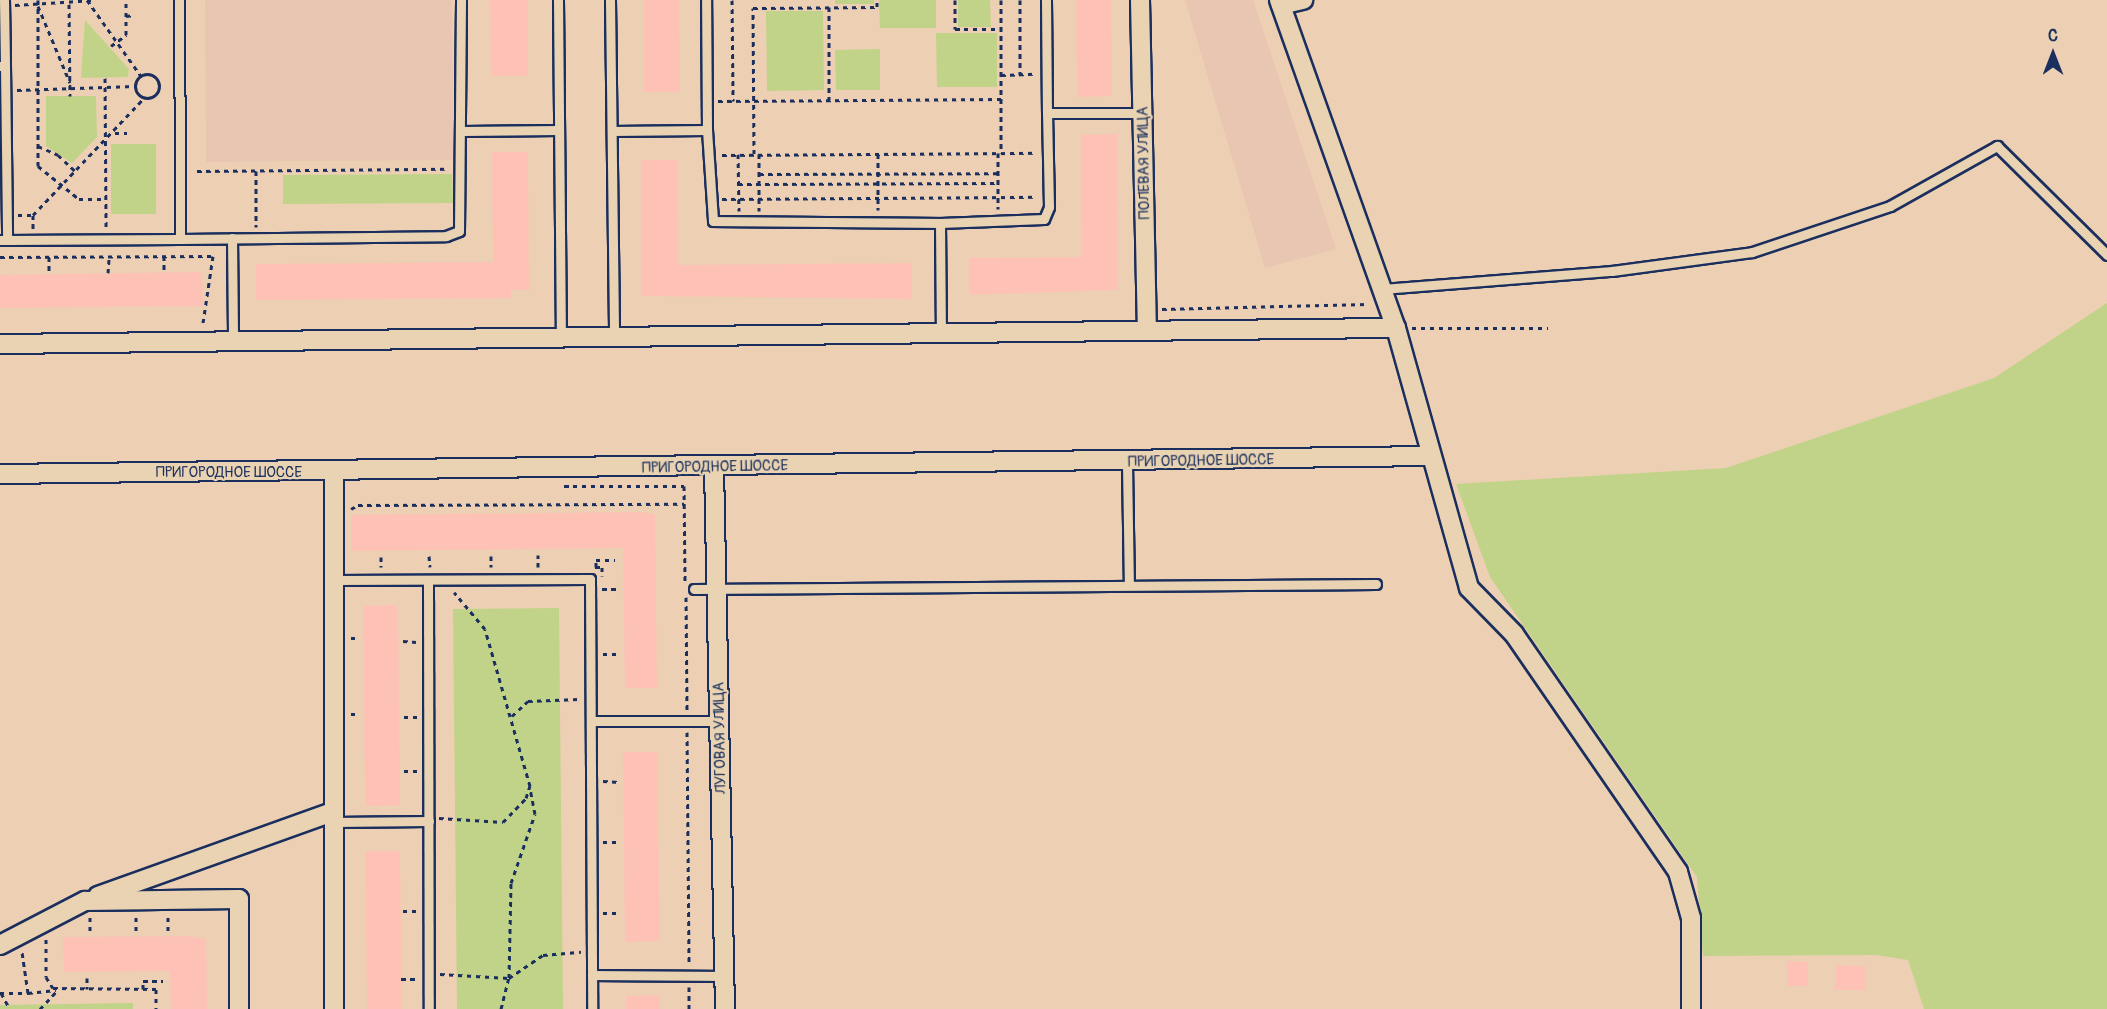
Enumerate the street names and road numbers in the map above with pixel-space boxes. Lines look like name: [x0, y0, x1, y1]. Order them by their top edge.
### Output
street label: ПОЛЕВАЯ УЛИЦА: [1134, 106, 1154, 220]
street label: ПРИГОРОДНОЕ ШОССЕ: [1128, 451, 1274, 471]
street label: ПРИГОРОДНОЕ ШОССЕ: [642, 457, 788, 477]
street label: ПРИГОРОДНОЕ ШОССЕ: [156, 464, 302, 482]
street label: ЛУГОВАЯ УЛИЦА: [710, 682, 730, 794]

